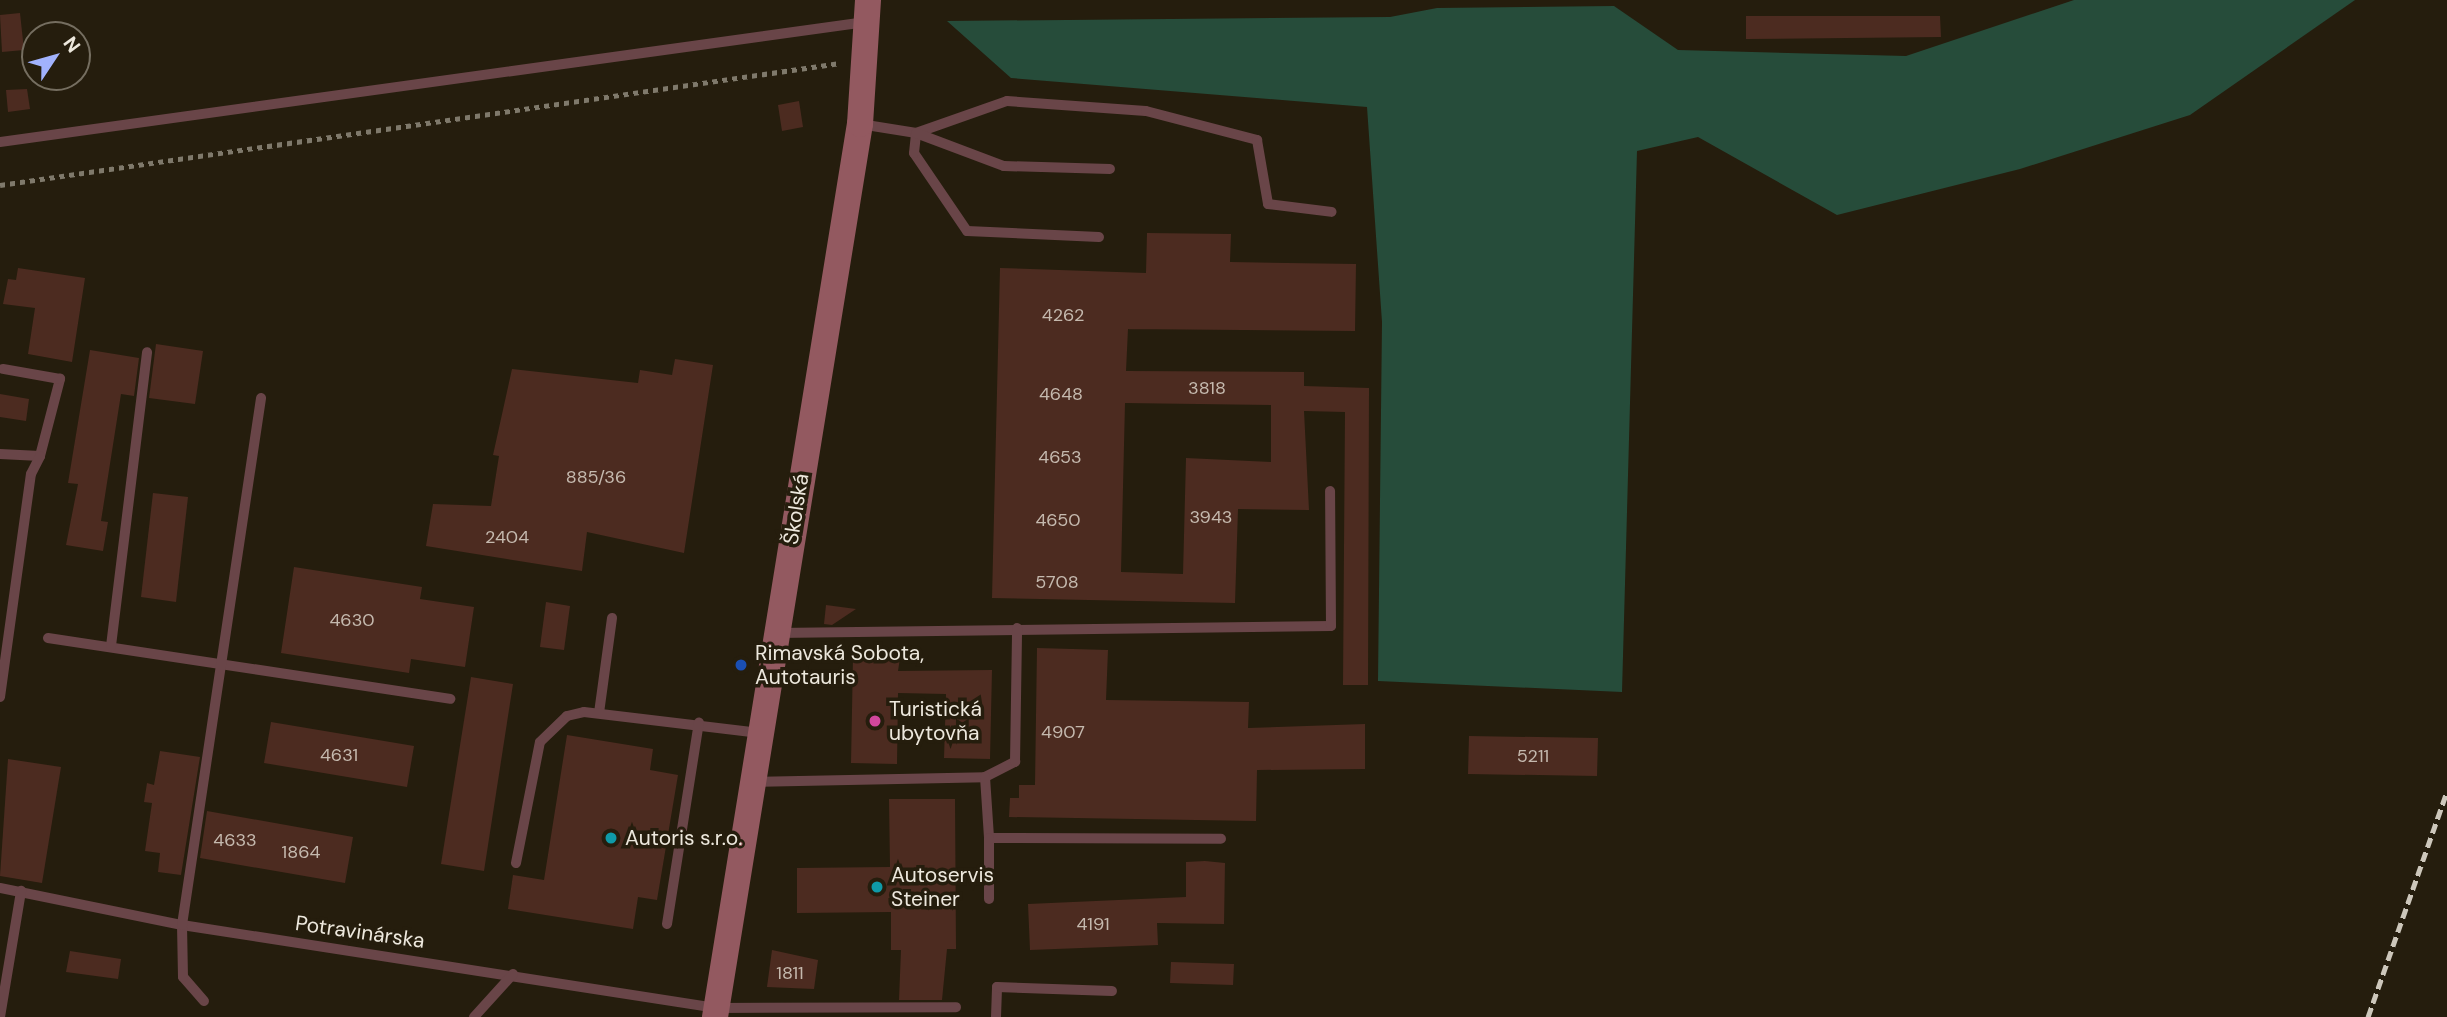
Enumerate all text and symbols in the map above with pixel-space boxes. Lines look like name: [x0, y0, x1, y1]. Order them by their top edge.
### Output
north arrow: [21, 21, 91, 91]
text: N: [58, 32, 86, 57]
house number: 4262: [1042, 304, 1084, 326]
house number: 3818: [1188, 377, 1226, 399]
house number: 4648: [1039, 383, 1083, 405]
house number: 4653: [1038, 446, 1082, 468]
house number: 885/36: [566, 466, 626, 488]
street label: Školská: [778, 472, 814, 546]
house number: 3943: [1190, 506, 1232, 528]
house number: 4650: [1035, 509, 1081, 531]
house number: 2404: [485, 526, 529, 548]
house number: 5708: [1035, 571, 1079, 593]
house number: 4630: [329, 609, 375, 631]
place label: Rimavská Sobota, Autotauris: [755, 640, 924, 690]
marker: Rimavská Sobota, Autotauris: [733, 657, 749, 673]
place label: Turistická ubytovňa: [889, 696, 982, 746]
marker: Turistická ubytovňa: [867, 713, 883, 729]
house number: 4907: [1041, 721, 1085, 743]
house number: 4631: [320, 744, 358, 766]
house number: 5211: [1517, 745, 1549, 767]
place label: Autoris s.r.o.: [625, 825, 742, 851]
house number: 4633: [213, 829, 257, 851]
marker: Autoris s.r.o.: [603, 830, 619, 846]
house number: 1864: [282, 841, 320, 863]
place label: Autoservis Steiner: [891, 862, 994, 912]
marker: Autoservis Steiner: [869, 879, 885, 895]
street label: Potravinárska: [294, 910, 426, 954]
house number: 4191: [1076, 913, 1110, 935]
house number: 1811: [776, 962, 804, 984]

